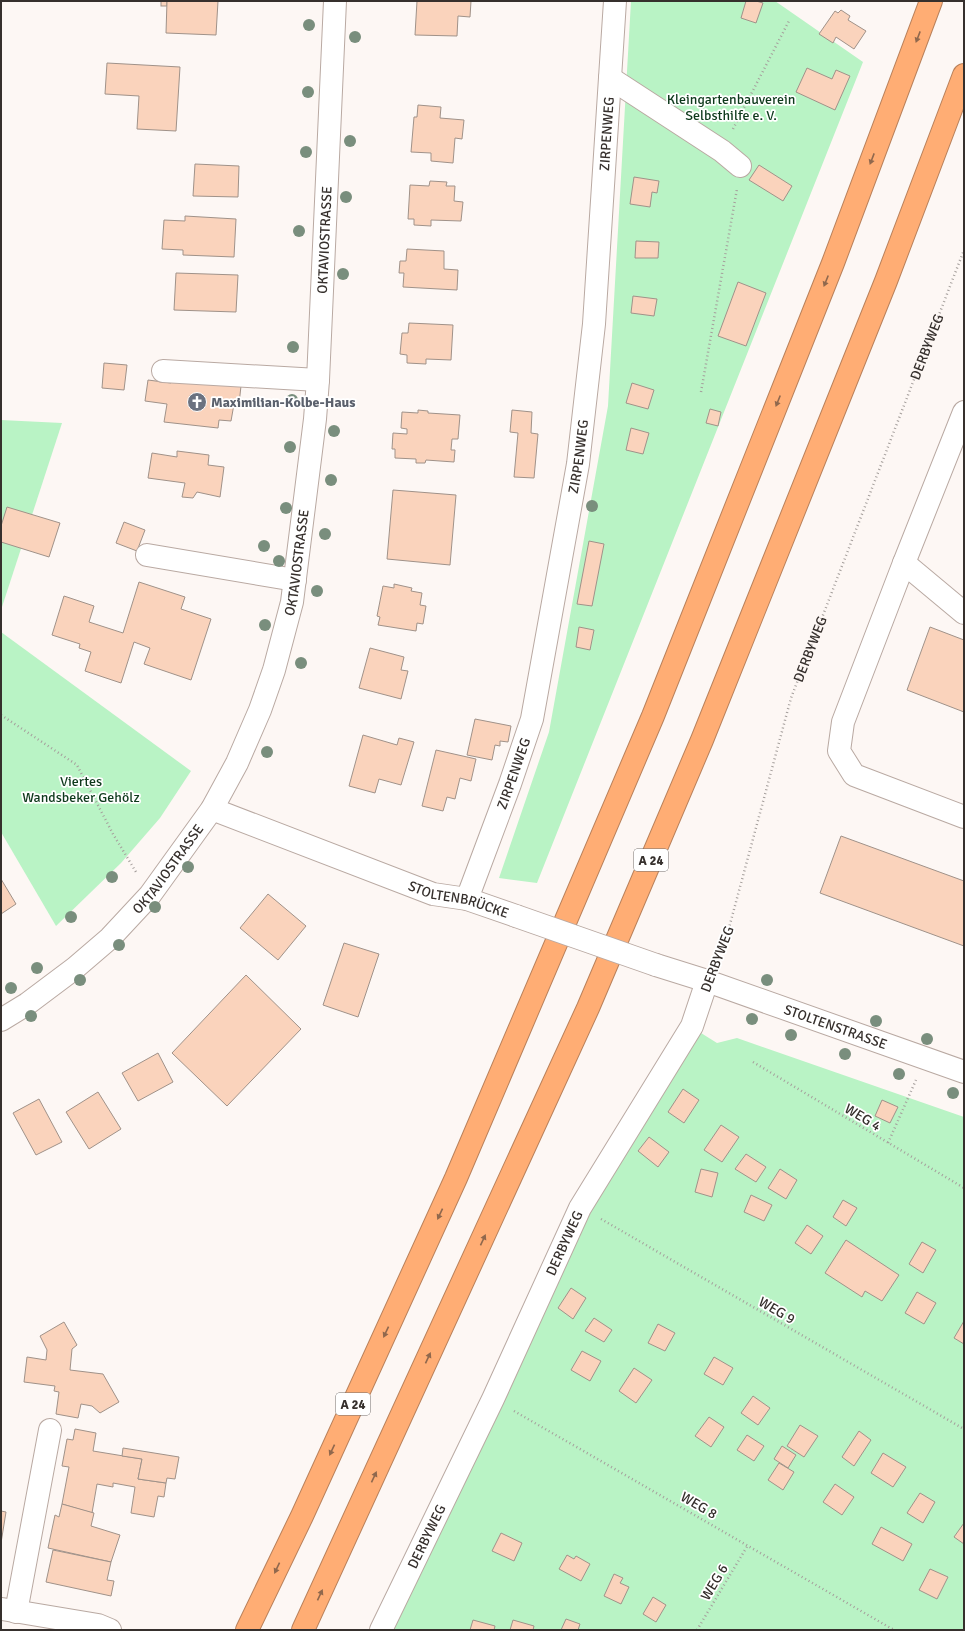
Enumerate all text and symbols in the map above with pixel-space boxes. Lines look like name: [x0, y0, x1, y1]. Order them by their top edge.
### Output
one-way arrow: [914, 32, 920, 44]
park label: Kleingartenbauverein Selbsthilfe e. V.: [667, 91, 795, 124]
street label: ZIRPENWEG: [596, 96, 618, 172]
one-way arrow: [868, 154, 874, 166]
street label: OKTAVIOSTRASSE: [314, 186, 336, 294]
one-way arrow: [822, 275, 828, 287]
street label: DERBYWEG: [907, 312, 948, 382]
church icon: Maximilian-Kolbe-Haus: [186, 391, 208, 413]
place label: Maximilian-Kolbe-Haus: [211, 394, 355, 411]
one-way arrow: [774, 396, 780, 408]
street label: ZIRPENWEG: [565, 419, 592, 495]
street label: OKTAVIOSTRASSE: [281, 508, 313, 618]
street label: DERBYWEG: [790, 614, 831, 685]
street label: ZIRPENWEG: [493, 735, 534, 812]
park label: Viertes Wandsbeker Gehölz: [22, 773, 140, 806]
street label: OKTAVIOSTRASSE: [129, 821, 207, 917]
road number: A 24: [634, 849, 668, 871]
street label: STOLTENBRÜCKE: [406, 877, 511, 922]
street label: DERBYWEG: [697, 924, 738, 995]
street label: STOLTENSTRASSE: [782, 1001, 889, 1053]
street label: WEG 4: [841, 1100, 884, 1135]
one-way arrow: [437, 1208, 443, 1219]
street label: DERBYWEG: [542, 1208, 587, 1278]
one-way arrow: [480, 1235, 486, 1246]
street label: WEG 9: [755, 1293, 798, 1328]
one-way arrow: [383, 1326, 389, 1337]
one-way arrow: [425, 1353, 431, 1364]
road number: A 24: [336, 1393, 370, 1415]
one-way arrow: [329, 1444, 335, 1456]
one-way arrow: [371, 1471, 377, 1482]
street label: WEG 8: [677, 1488, 720, 1523]
street label: DERBYWEG: [404, 1502, 450, 1572]
street label: WEG 6: [697, 1561, 732, 1604]
one-way arrow: [274, 1562, 280, 1574]
one-way arrow: [317, 1588, 323, 1600]

